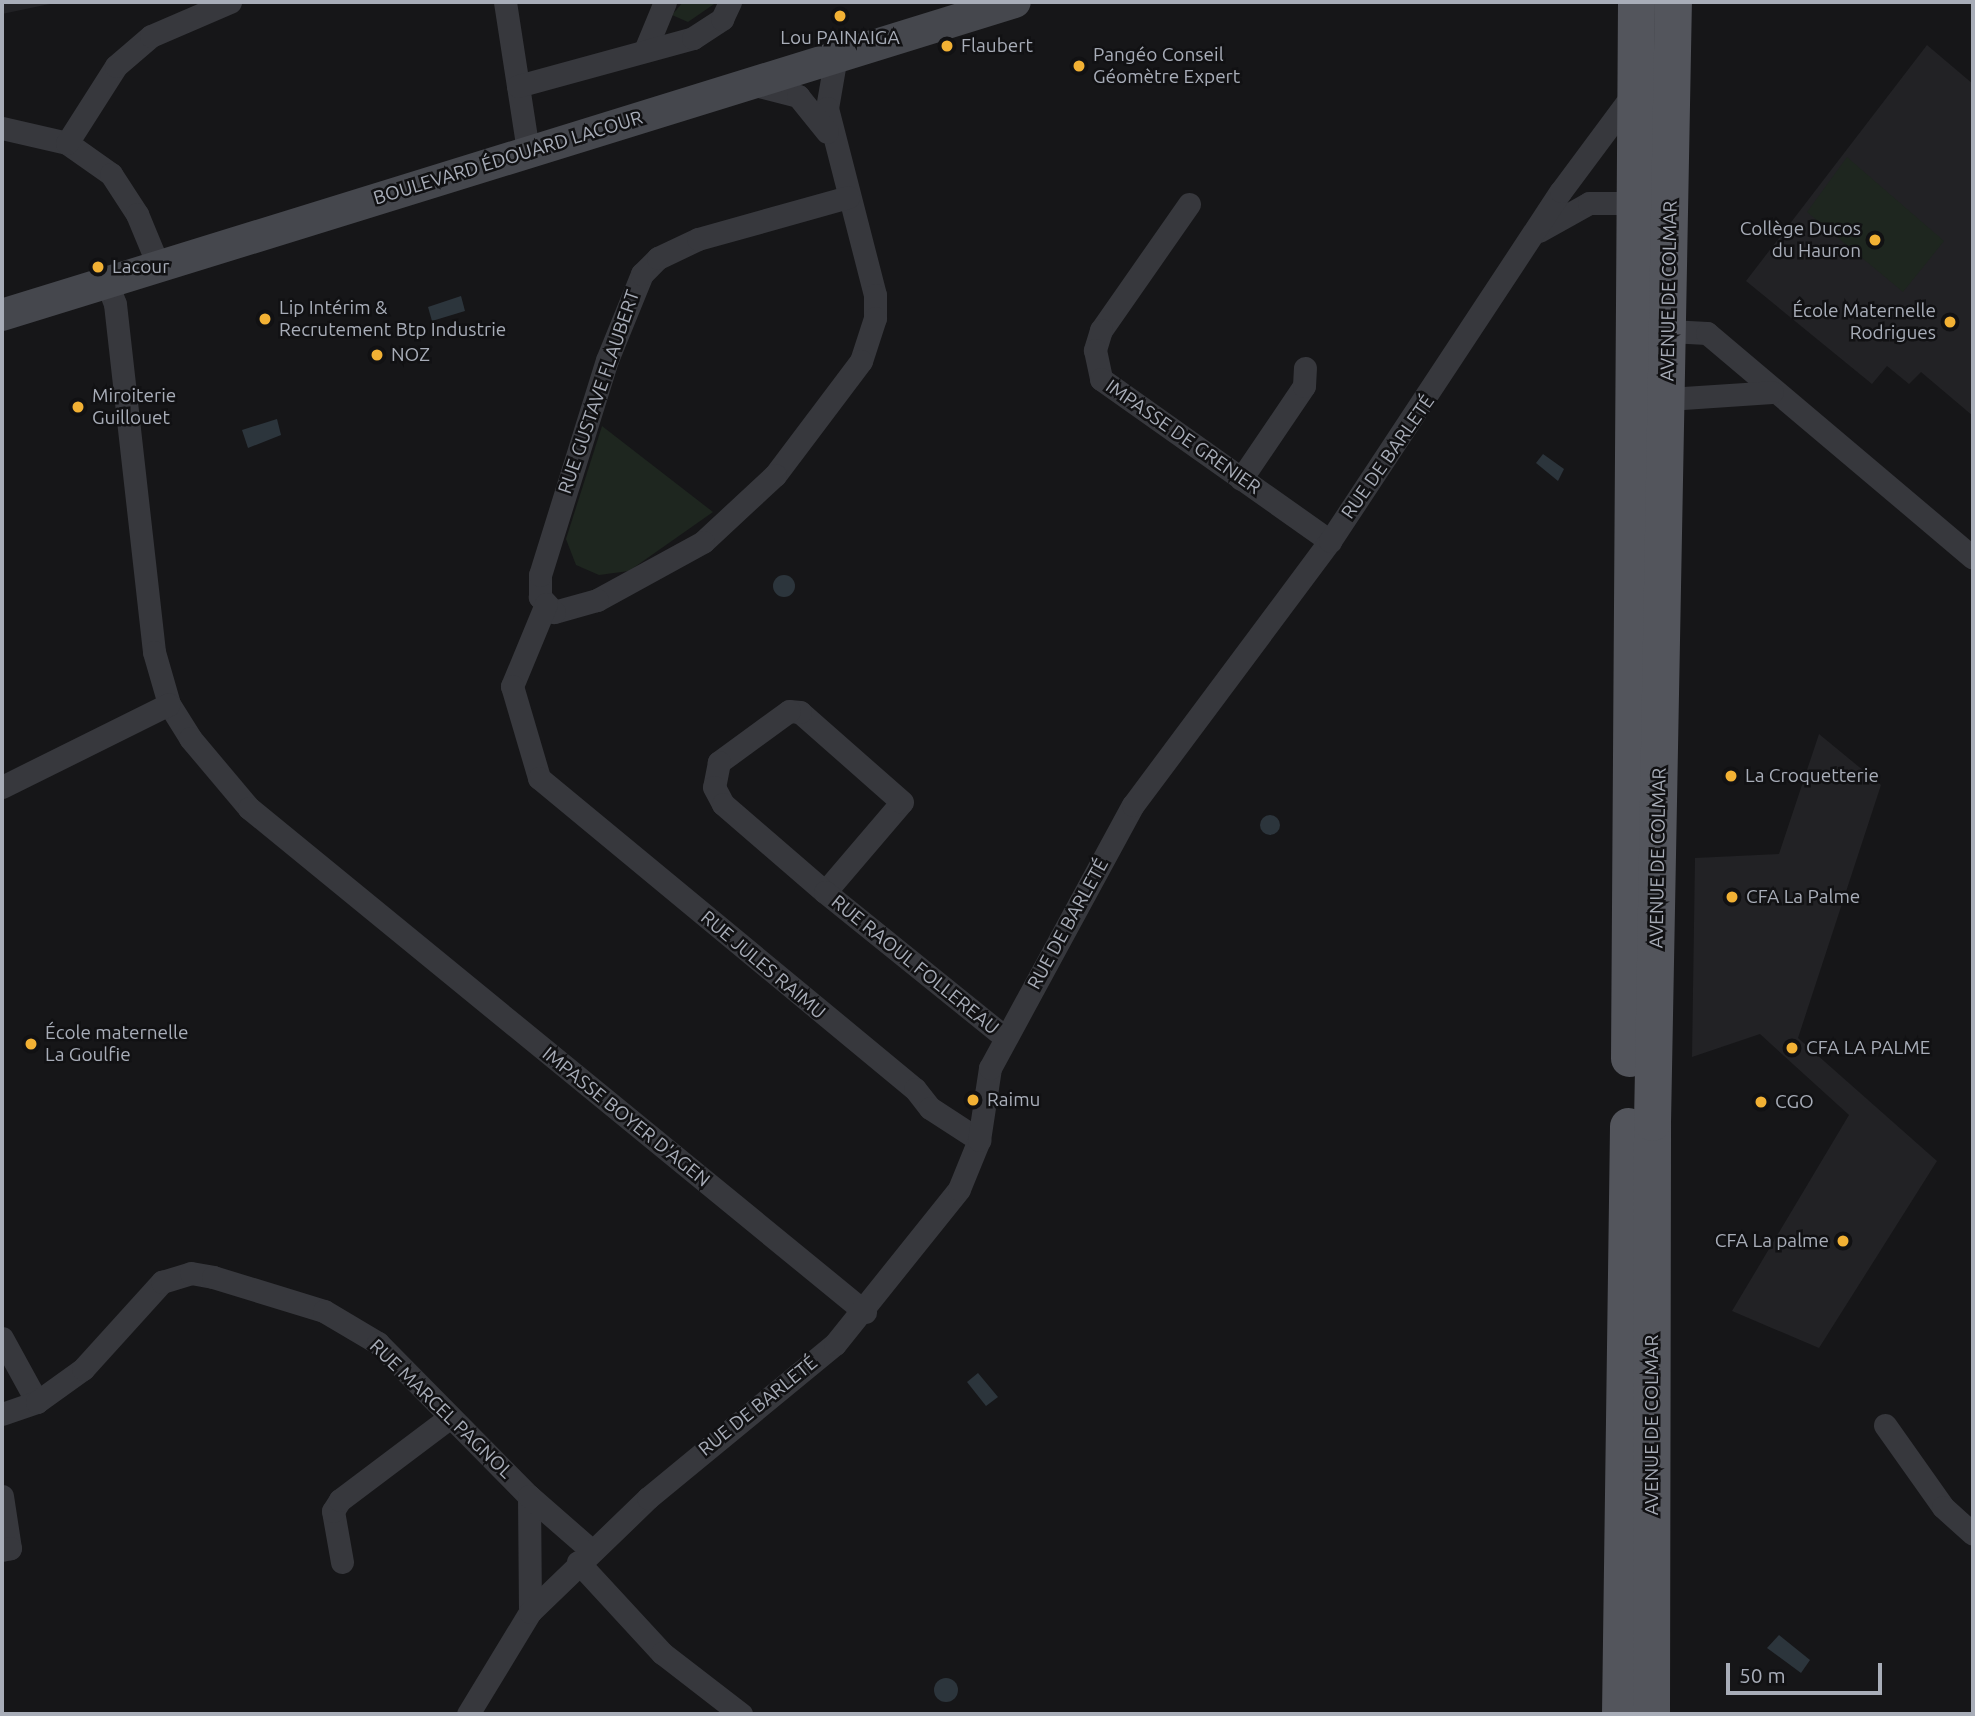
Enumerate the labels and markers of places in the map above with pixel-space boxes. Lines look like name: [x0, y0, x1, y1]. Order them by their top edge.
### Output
marker: Lou PAINAIGA: [832, 8, 848, 24]
place label: Lou PAINAIGA: [780, 27, 900, 49]
place label: Flaubert: [961, 35, 1033, 57]
marker: Flaubert: [939, 38, 955, 54]
place label: Pangéo Conseil Géomètre Expert: [1093, 44, 1240, 88]
marker: Pangéo Conseil Géomètre Expert: [1071, 58, 1087, 74]
place label: Collège Ducos du Hauron: [1740, 218, 1861, 262]
marker: Collège Ducos du Hauron: [1867, 232, 1883, 248]
place label: Lacour: [112, 256, 169, 278]
marker: Lacour: [90, 259, 106, 275]
place label: Lip Intérim & Recrutement Btp Industrie: [279, 297, 506, 341]
place label: École Maternelle Rodrigues: [1792, 300, 1936, 344]
marker: Lip Intérim & Recrutement Btp Industrie: [257, 311, 273, 327]
marker: École Maternelle Rodrigues: [1942, 314, 1958, 330]
place label: NOZ: [391, 344, 430, 366]
marker: NOZ: [369, 347, 385, 363]
place label: Miroiterie Guillouet: [92, 385, 176, 429]
marker: Miroiterie Guillouet: [70, 399, 86, 415]
place label: La Croquetterie: [1745, 765, 1879, 787]
marker: La Croquetterie: [1723, 768, 1739, 784]
place label: CFA La Palme: [1746, 886, 1860, 908]
marker: CFA La Palme: [1724, 889, 1740, 905]
place label: École maternelle La Goulfie: [45, 1022, 188, 1066]
marker: École maternelle La Goulfie: [23, 1036, 39, 1052]
place label: CFA LA PALME: [1806, 1037, 1930, 1059]
marker: CFA LA PALME: [1784, 1040, 1800, 1056]
place label: Raimu: [987, 1089, 1040, 1111]
place label: CGO: [1775, 1091, 1814, 1113]
marker: Raimu: [965, 1092, 981, 1108]
marker: CGO: [1753, 1094, 1769, 1110]
place label: CFA La palme: [1715, 1230, 1829, 1252]
marker: CFA La palme: [1835, 1233, 1851, 1249]

